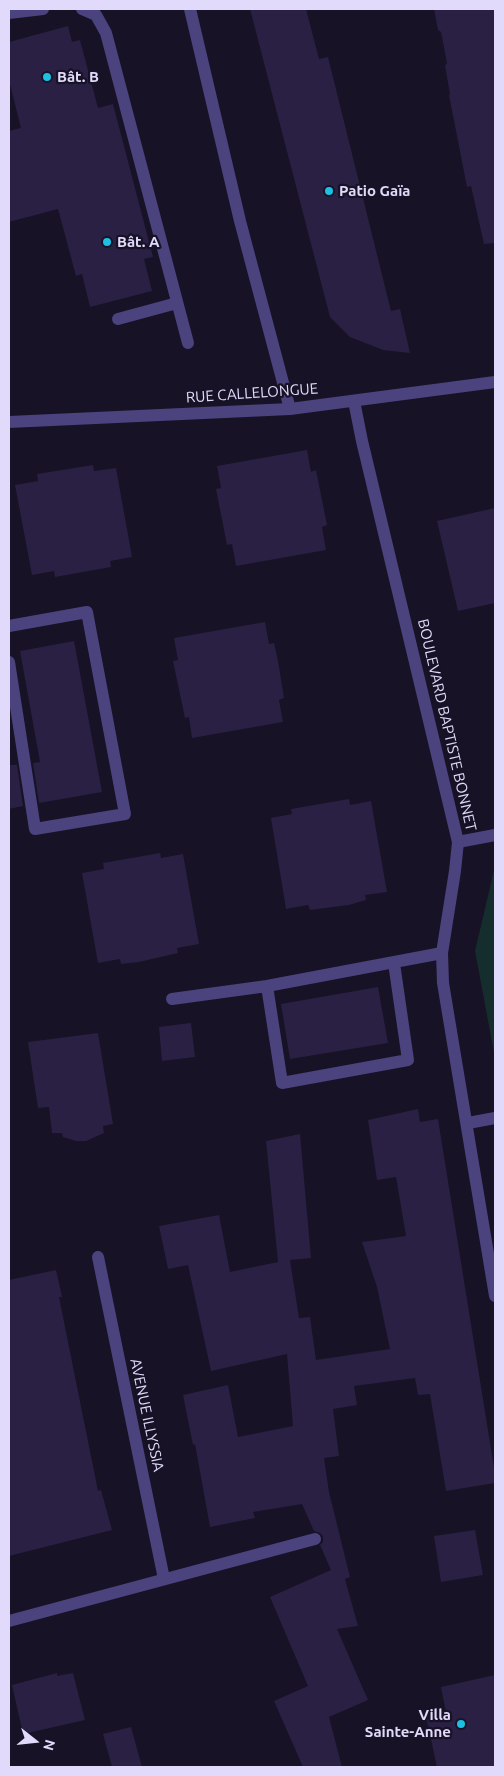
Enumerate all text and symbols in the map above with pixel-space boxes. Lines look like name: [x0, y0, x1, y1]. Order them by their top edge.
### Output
place label: Bât. B: [57, 68, 99, 86]
marker: Bât. B: [41, 71, 53, 83]
place label: Patio Gaïa: [339, 182, 410, 200]
marker: Patio Gaïa: [323, 185, 335, 197]
place label: Bât. A: [117, 233, 160, 251]
marker: Bât. A: [101, 236, 113, 248]
street label: RUE CALLELONGUE: [185, 379, 319, 407]
street label: BOULEVARD BAPTISTE BONNET: [414, 617, 480, 833]
street label: AVENUE ILLYSSIA: [126, 1357, 168, 1473]
place label: Villa Sainte-Anne: [365, 1706, 451, 1741]
north arrow: [10, 1716, 60, 1766]
marker: Villa Sainte-Anne: [455, 1718, 467, 1730]
text: N: [40, 1738, 59, 1752]

